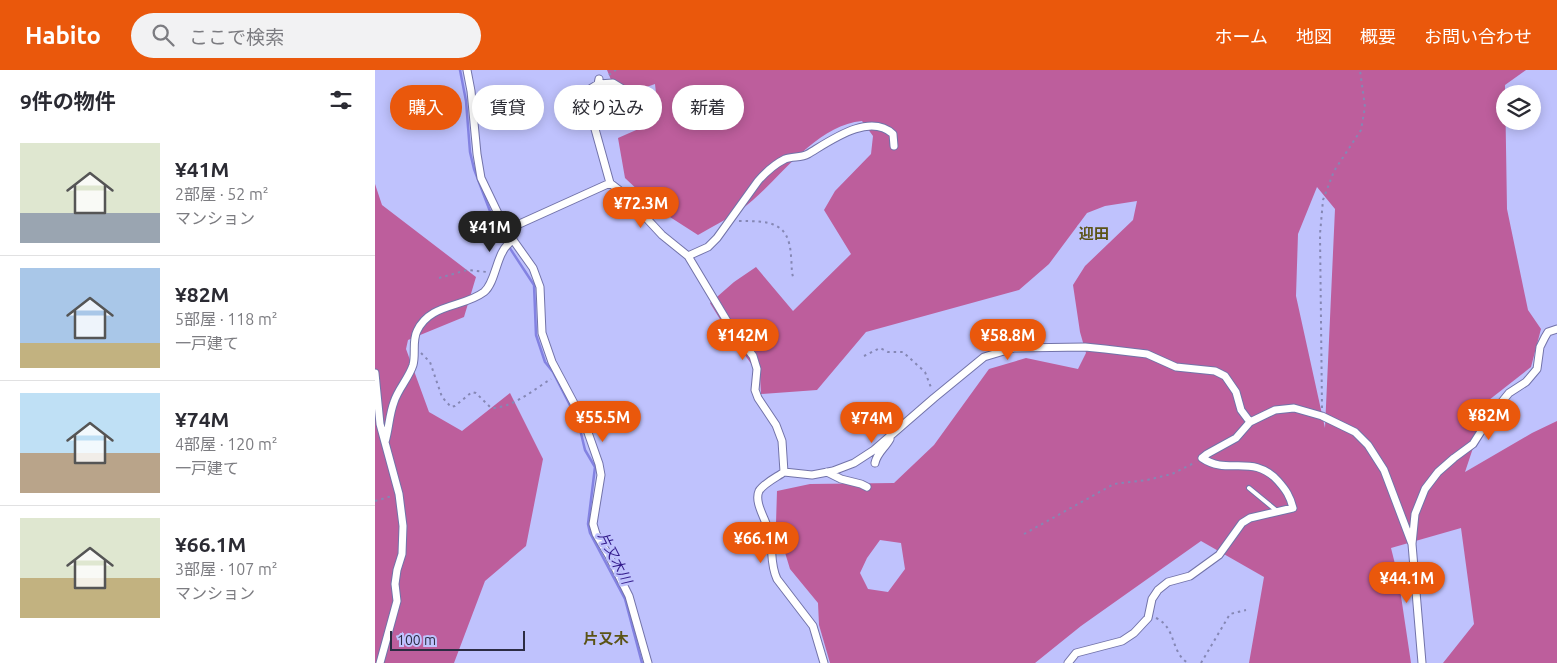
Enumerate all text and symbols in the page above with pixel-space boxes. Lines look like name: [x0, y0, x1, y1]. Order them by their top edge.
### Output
search box: [131, 13, 481, 58]
icon: search: [149, 21, 177, 49]
text: Habito: [25, 22, 101, 49]
text: ここで検索: [189, 26, 284, 48]
text: ホーム: [1215, 26, 1268, 46]
text: 地図: [1296, 26, 1332, 46]
text: 概要: [1360, 26, 1396, 46]
text: お問い合わせ: [1424, 26, 1532, 46]
chip: 購入: [390, 85, 462, 130]
chip: 賃貸: [472, 85, 544, 130]
chip: 絞り込み: [554, 85, 662, 130]
chip: 新着: [672, 85, 744, 130]
map controls: [1496, 85, 1541, 130]
button: layers: [1496, 85, 1541, 130]
icon: filters: [327, 86, 355, 114]
text: 9件の物件: [20, 89, 116, 113]
text: ¥41M: [175, 157, 229, 181]
icon: home: [60, 163, 120, 223]
text: 2部屋 · 52 m²: [175, 185, 269, 203]
pin: ¥72.3M: [600, 186, 682, 229]
text: ¥72.3M: [614, 194, 668, 212]
text: マンション: [175, 209, 255, 227]
pin: ¥41M: [460, 210, 520, 253]
text: ¥41M: [469, 218, 511, 236]
district label: 迎田: [1079, 225, 1109, 242]
text: ¥82M: [175, 282, 229, 306]
icon: home: [60, 288, 120, 348]
text: 5部屋 · 118 m²: [175, 310, 278, 328]
pin: ¥142M: [708, 318, 778, 361]
pin: ¥58.8M: [967, 318, 1049, 361]
text: ¥142M: [718, 326, 768, 344]
text: ¥58.8M: [981, 326, 1035, 344]
text: 一戸建て: [175, 334, 239, 352]
pin: ¥82M: [1459, 398, 1519, 441]
pin: ¥55.5M: [562, 400, 644, 443]
pin: ¥74M: [842, 402, 902, 444]
text: ¥82M: [1468, 406, 1510, 424]
text: ¥74M: [175, 407, 229, 431]
text: ¥55.5M: [576, 408, 630, 426]
text: ¥74M: [851, 409, 893, 427]
icon: home: [60, 413, 120, 473]
text: 4部屋 · 120 m²: [175, 435, 278, 453]
text: 一戸建て: [175, 459, 239, 477]
pin: ¥66.1M: [720, 522, 802, 564]
water label: 片又木川: [595, 529, 636, 588]
text: ¥66.1M: [734, 529, 788, 547]
text: ¥66.1M: [175, 532, 246, 556]
icon: home: [60, 538, 120, 598]
text: 3部屋 · 107 m²: [175, 560, 278, 578]
pin: ¥44.1M: [1366, 562, 1448, 604]
text: ¥44.1M: [1380, 569, 1434, 587]
text: マンション: [175, 584, 255, 602]
scale bar: [390, 628, 525, 651]
district label: 片又木: [583, 630, 629, 647]
text: 100 m: [397, 632, 436, 648]

